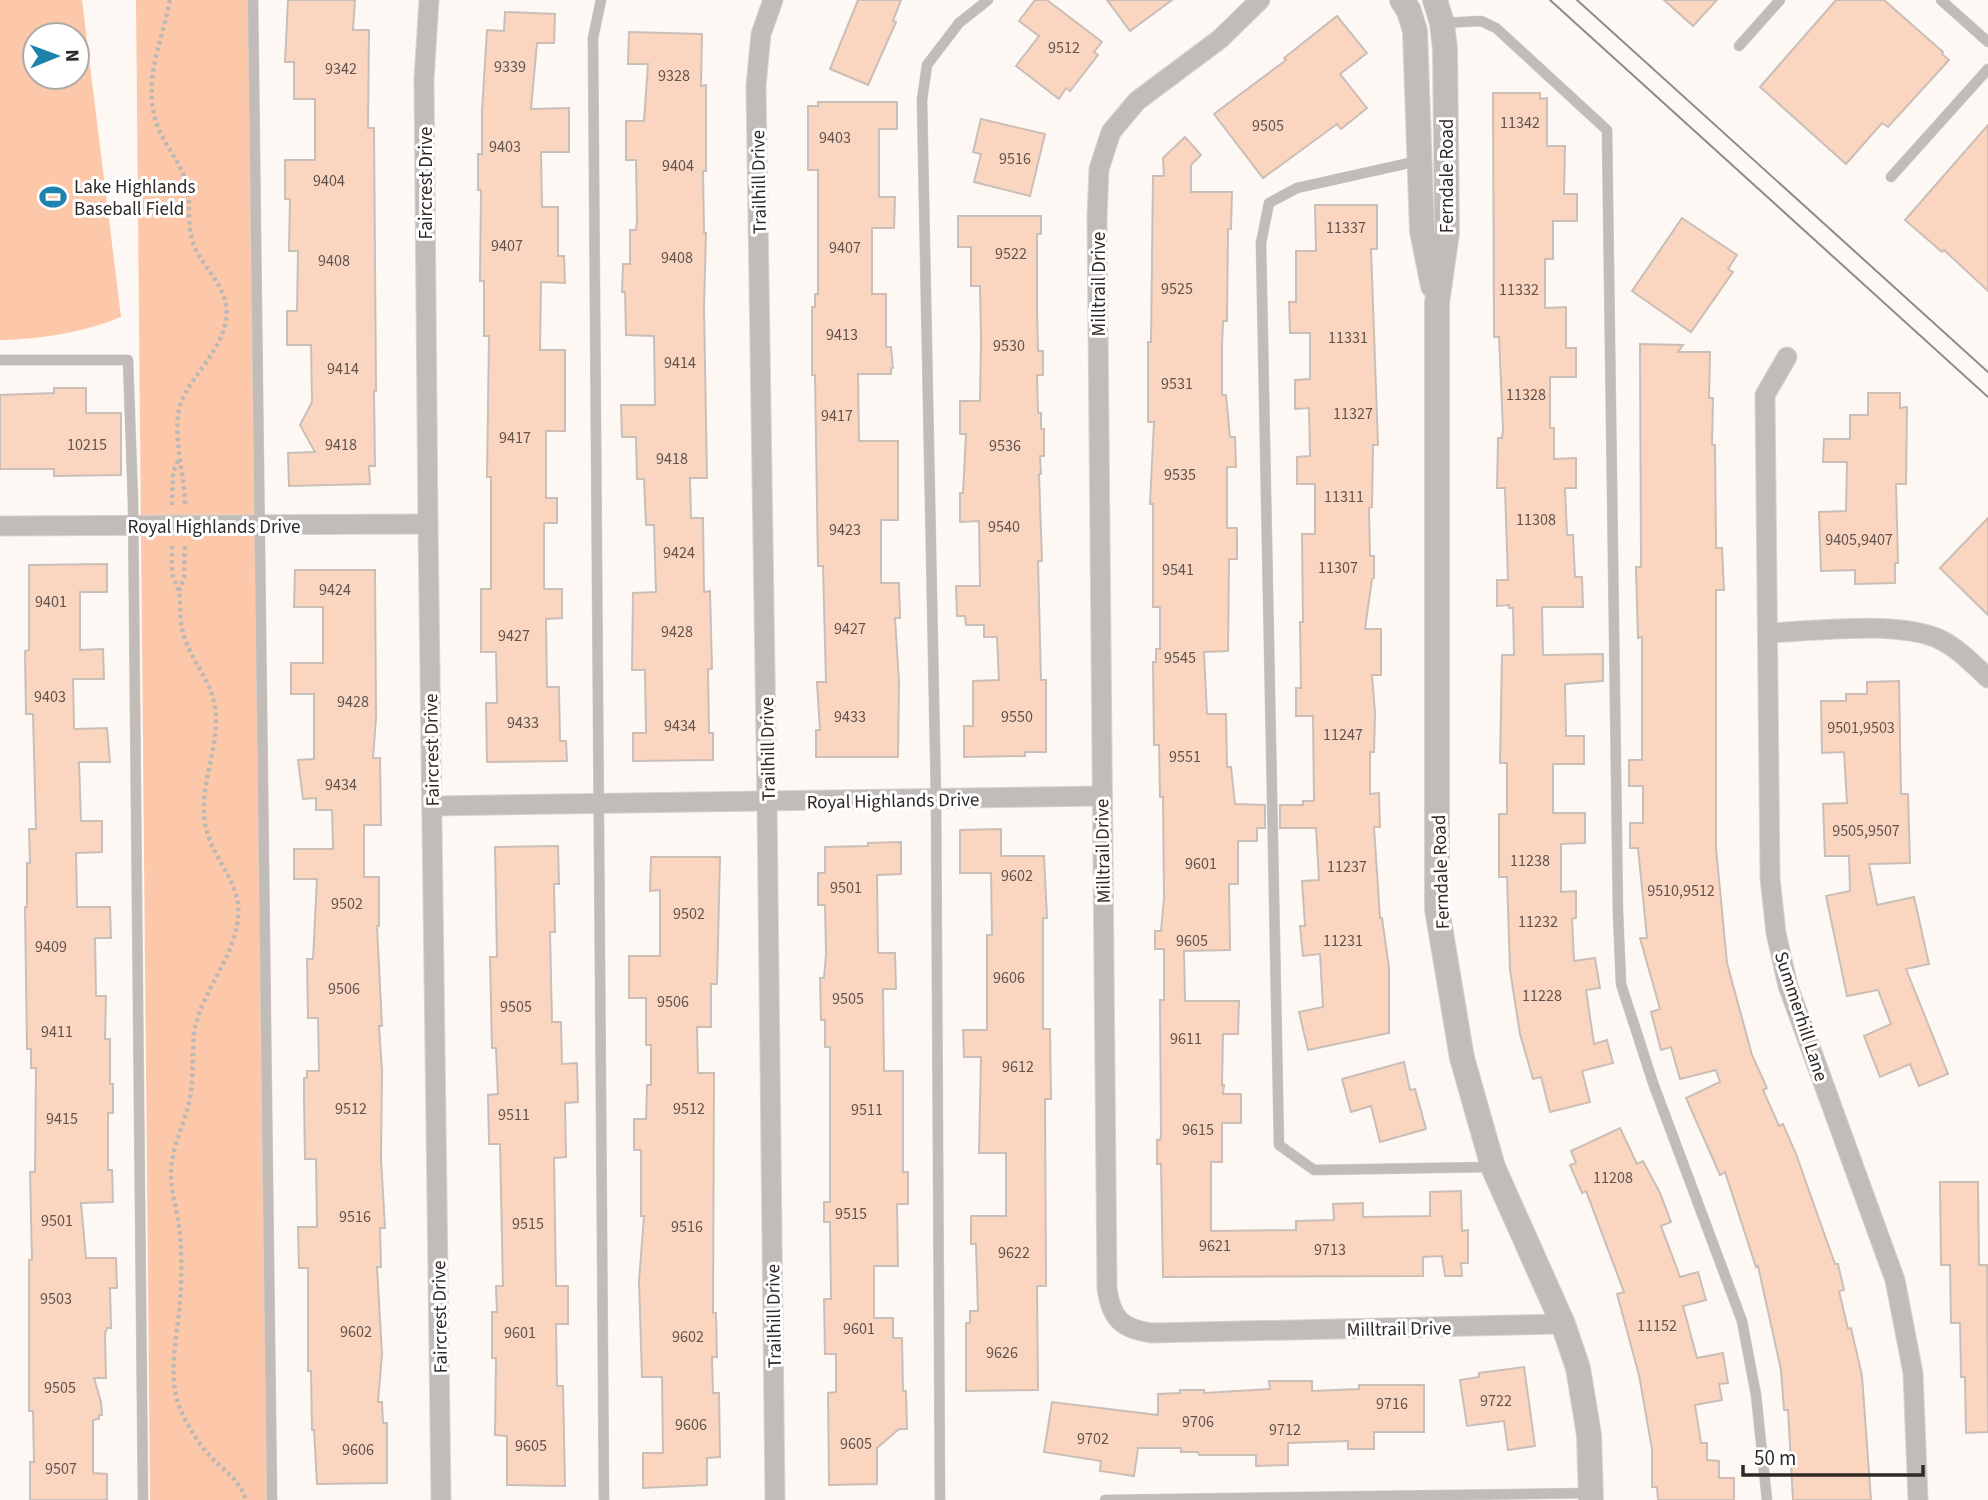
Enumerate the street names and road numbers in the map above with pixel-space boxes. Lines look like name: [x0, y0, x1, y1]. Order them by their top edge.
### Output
street label: Ferndale Road: [1434, 119, 1461, 233]
street label: Faircrest Drive: [413, 127, 440, 239]
street label: Trailhill Drive: [745, 130, 774, 234]
street label: Milltrail Drive: [1086, 232, 1113, 336]
street label: Royal Highlands Drive: [128, 514, 300, 541]
street label: Faircrest Drive: [418, 693, 447, 807]
street label: Trailhill Drive: [754, 697, 783, 801]
street label: Royal Highlands Drive: [806, 786, 980, 817]
street label: Milltrail Drive: [1089, 798, 1118, 904]
street label: Ferndale Road: [1426, 814, 1457, 930]
street label: Summerhill Lane: [1767, 948, 1834, 1085]
street label: Faircrest Drive: [426, 1260, 455, 1374]
street label: Trailhill Drive: [760, 1264, 789, 1368]
street label: Milltrail Drive: [1346, 1315, 1452, 1344]

